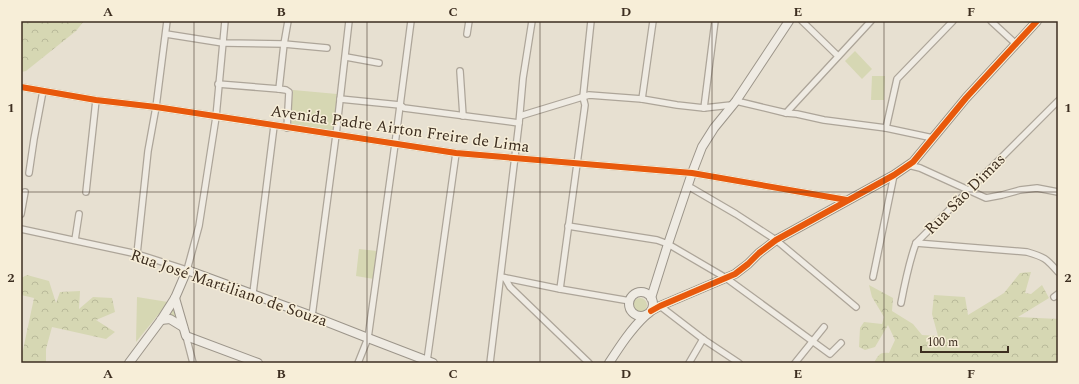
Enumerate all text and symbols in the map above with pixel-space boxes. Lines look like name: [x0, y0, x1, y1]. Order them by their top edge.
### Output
text: A: [103, 2, 113, 22]
text: B: [276, 2, 286, 22]
text: C: [448, 2, 458, 22]
text: D: [621, 2, 631, 22]
text: E: [794, 2, 803, 22]
text: F: [967, 2, 975, 22]
text: 1: [7, 98, 15, 118]
text: 1: [1064, 98, 1072, 118]
street label: Avenida Padre Airton Freire de Lima: [269, 99, 531, 159]
street label: Rua São Dimas: [919, 148, 1011, 240]
street label: Rua José Martiliano de Souza: [127, 243, 331, 333]
text: 2: [7, 268, 15, 288]
text: 2: [1064, 268, 1072, 288]
scale bar: [921, 328, 1008, 354]
text: 100 m: [927, 333, 958, 352]
text: A: [103, 364, 113, 384]
text: B: [276, 364, 286, 384]
text: C: [448, 364, 458, 384]
text: D: [621, 364, 631, 384]
text: E: [794, 364, 803, 384]
text: F: [967, 364, 975, 384]

